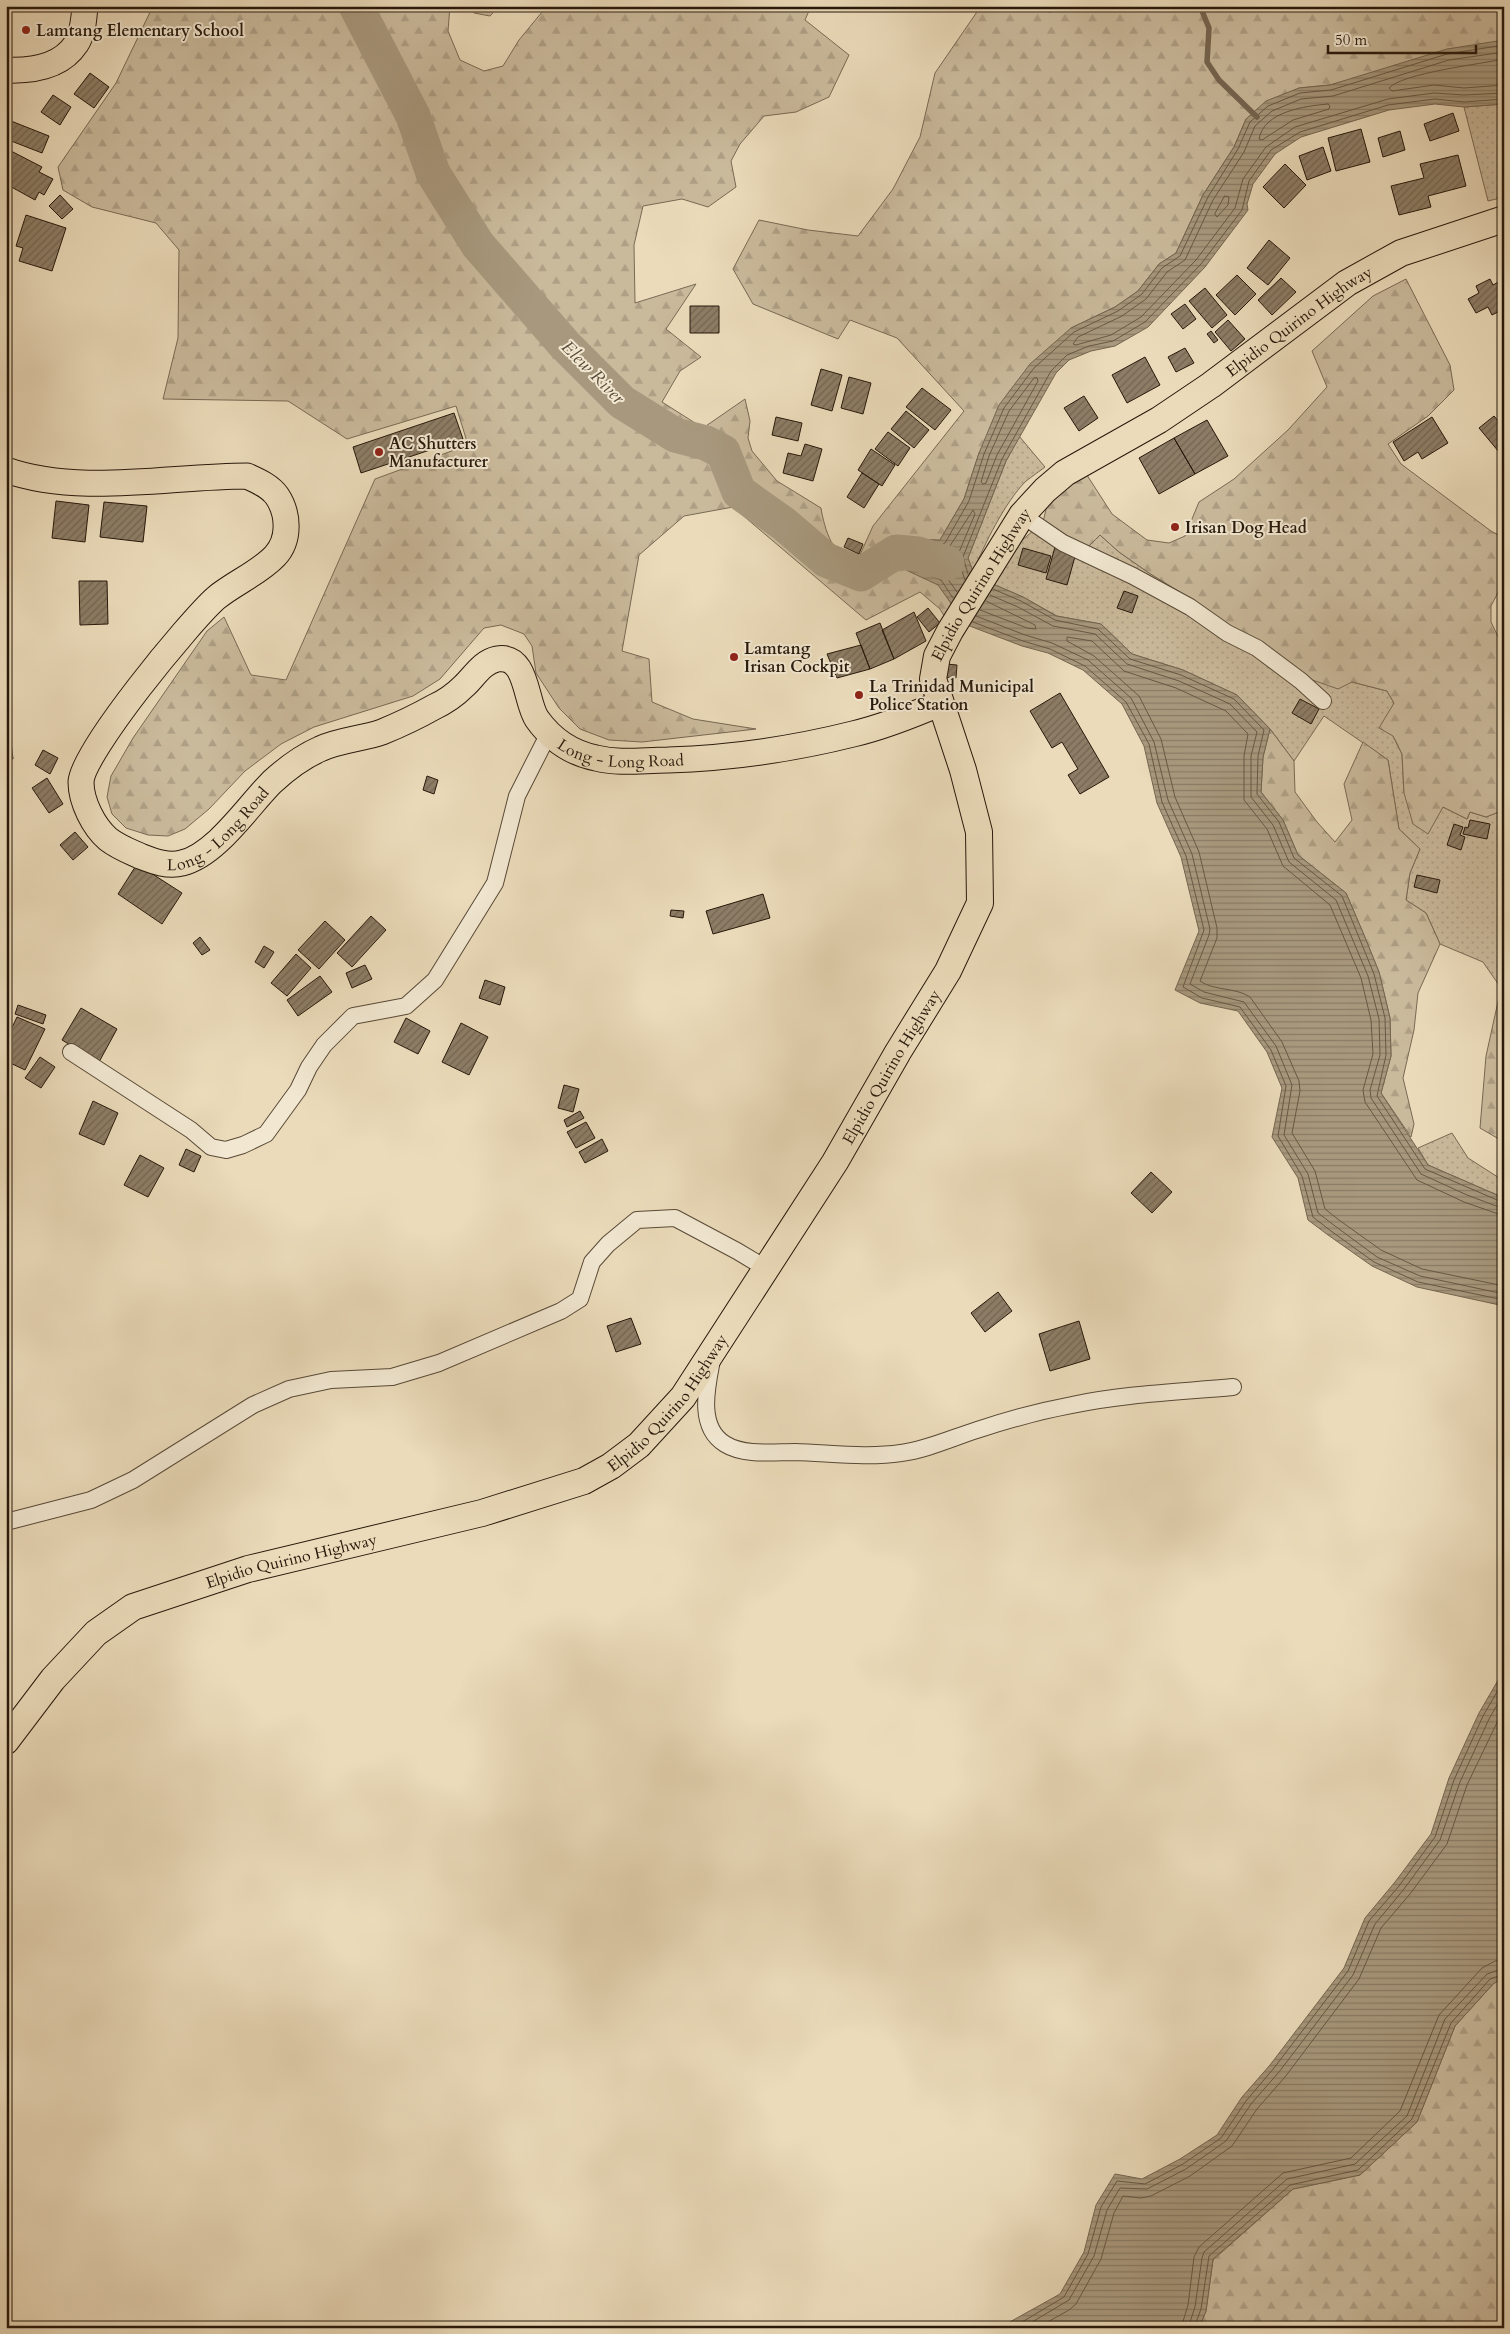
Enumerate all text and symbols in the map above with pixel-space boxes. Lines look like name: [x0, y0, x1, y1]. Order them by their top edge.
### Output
place label: Lamtang Elementary School: [36, 20, 244, 42]
scale bar: [1328, 22, 1475, 54]
marker: Lamtang Elementary School: [20, 24, 32, 36]
text: 50 m: [1335, 30, 1367, 50]
street label: Elpidio Quirino Highway: [1221, 261, 1377, 382]
water label: Elew River: [555, 335, 631, 410]
place label: AC Shutters Manufacturer: [389, 433, 489, 473]
marker: AC Shutters Manufacturer: [373, 446, 385, 458]
street label: Elpidio Quirino Highway: [926, 502, 1036, 665]
place label: Irisan Dog Head: [1185, 517, 1307, 539]
marker: Irisan Dog Head: [1169, 521, 1181, 533]
place label: Lamtang Irisan Cockpit: [744, 638, 850, 678]
marker: Lamtang Irisan Cockpit: [728, 651, 740, 663]
place label: La Trinidad Municipal Police Station: [869, 676, 1034, 716]
marker: La Trinidad Municipal Police Station: [853, 689, 865, 701]
street label: Long - Long Road: [553, 734, 685, 773]
street label: Long - Long Road: [167, 782, 275, 876]
street label: Elpidio Quirino Highway: [837, 985, 946, 1149]
street label: Elpidio Quirino Highway: [603, 1329, 733, 1477]
street label: Elpidio Quirino Highway: [203, 1528, 380, 1594]

